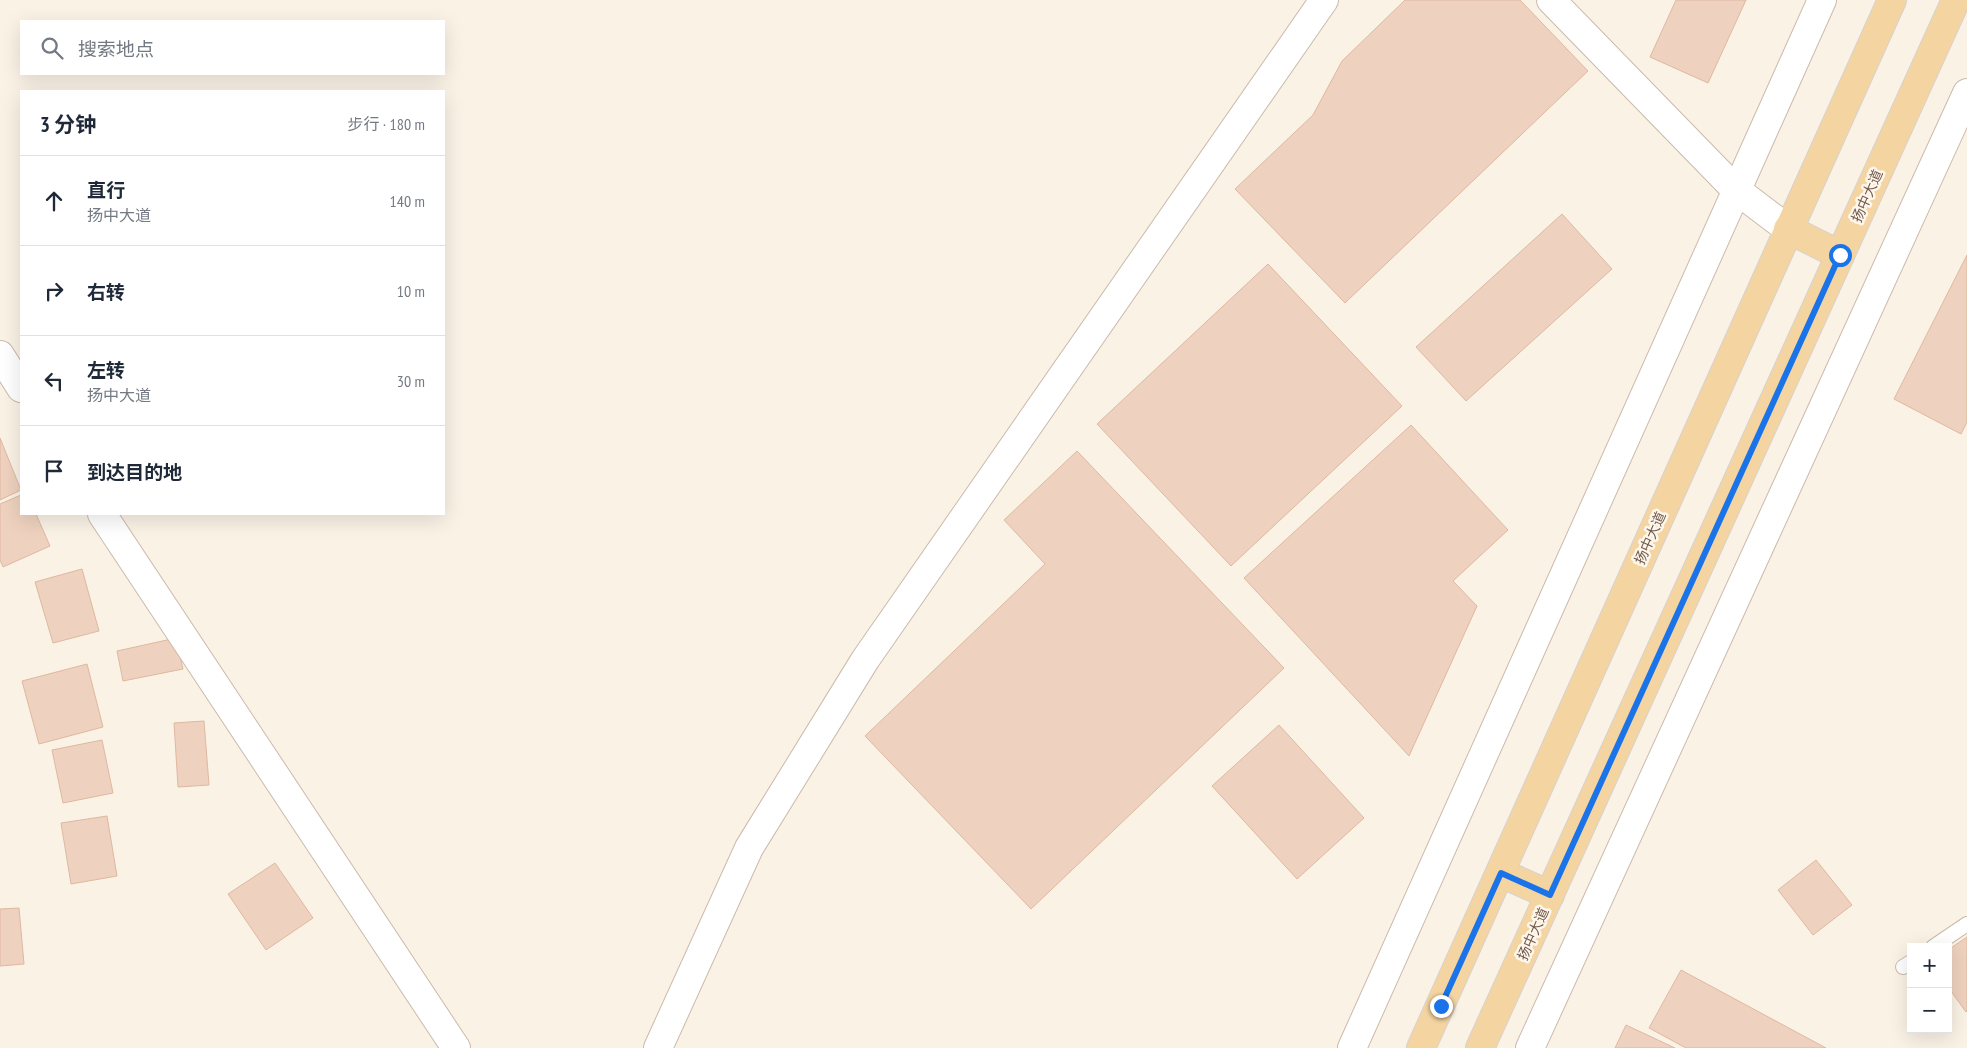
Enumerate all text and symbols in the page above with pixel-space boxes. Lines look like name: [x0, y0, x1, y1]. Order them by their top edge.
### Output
search box: [20, 20, 445, 75]
icon: search: [38, 34, 66, 62]
text: 搜索地点: [78, 37, 154, 61]
text: 3 分钟: [40, 111, 96, 138]
text: 步行 · 180 m: [347, 114, 425, 134]
street label: 扬中大道: [1847, 167, 1887, 225]
text: 直行: [87, 178, 125, 202]
icon: ahead: [40, 187, 68, 215]
text: 140 m: [390, 191, 425, 211]
text: 扬中大道: [87, 205, 151, 225]
route start: [1829, 244, 1852, 267]
icon: right: [40, 277, 68, 305]
text: 右转: [87, 280, 125, 304]
text: 10 m: [397, 281, 425, 301]
text: 左转: [87, 358, 125, 382]
icon: left: [40, 367, 68, 395]
text: 30 m: [397, 371, 425, 391]
text: 扬中大道: [87, 385, 151, 405]
icon: arrive: [40, 457, 68, 485]
text: 到达目的地: [87, 460, 182, 484]
street label: 扬中大道: [1630, 509, 1670, 567]
street label: 扬中大道: [1513, 905, 1553, 963]
map controls: [1907, 943, 1952, 1033]
button: +: [1907, 943, 1952, 988]
button: −: [1907, 988, 1952, 1033]
route end: [1430, 995, 1453, 1018]

